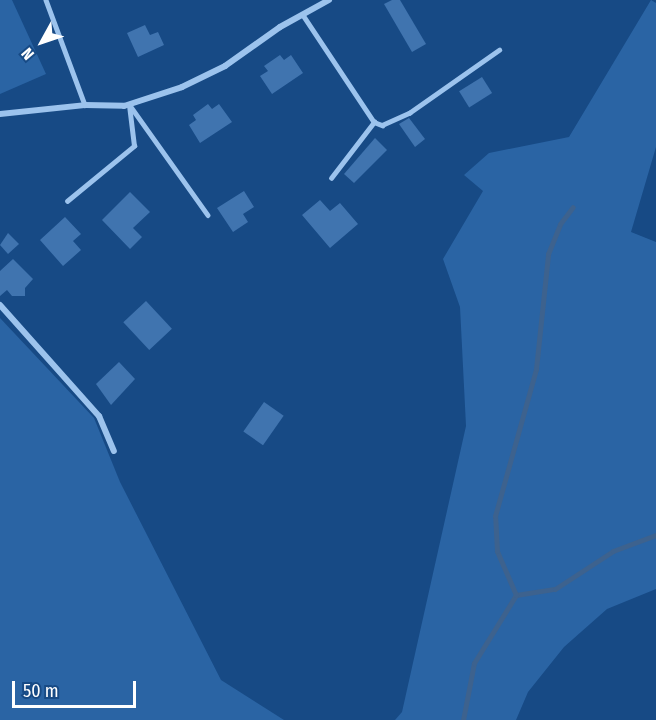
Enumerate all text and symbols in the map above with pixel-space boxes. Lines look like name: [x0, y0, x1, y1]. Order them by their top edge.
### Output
north arrow: [12, 12, 72, 72]
text: N: [17, 44, 38, 64]
scale bar: [15, 669, 140, 707]
text: 50 m: [23, 680, 59, 702]

